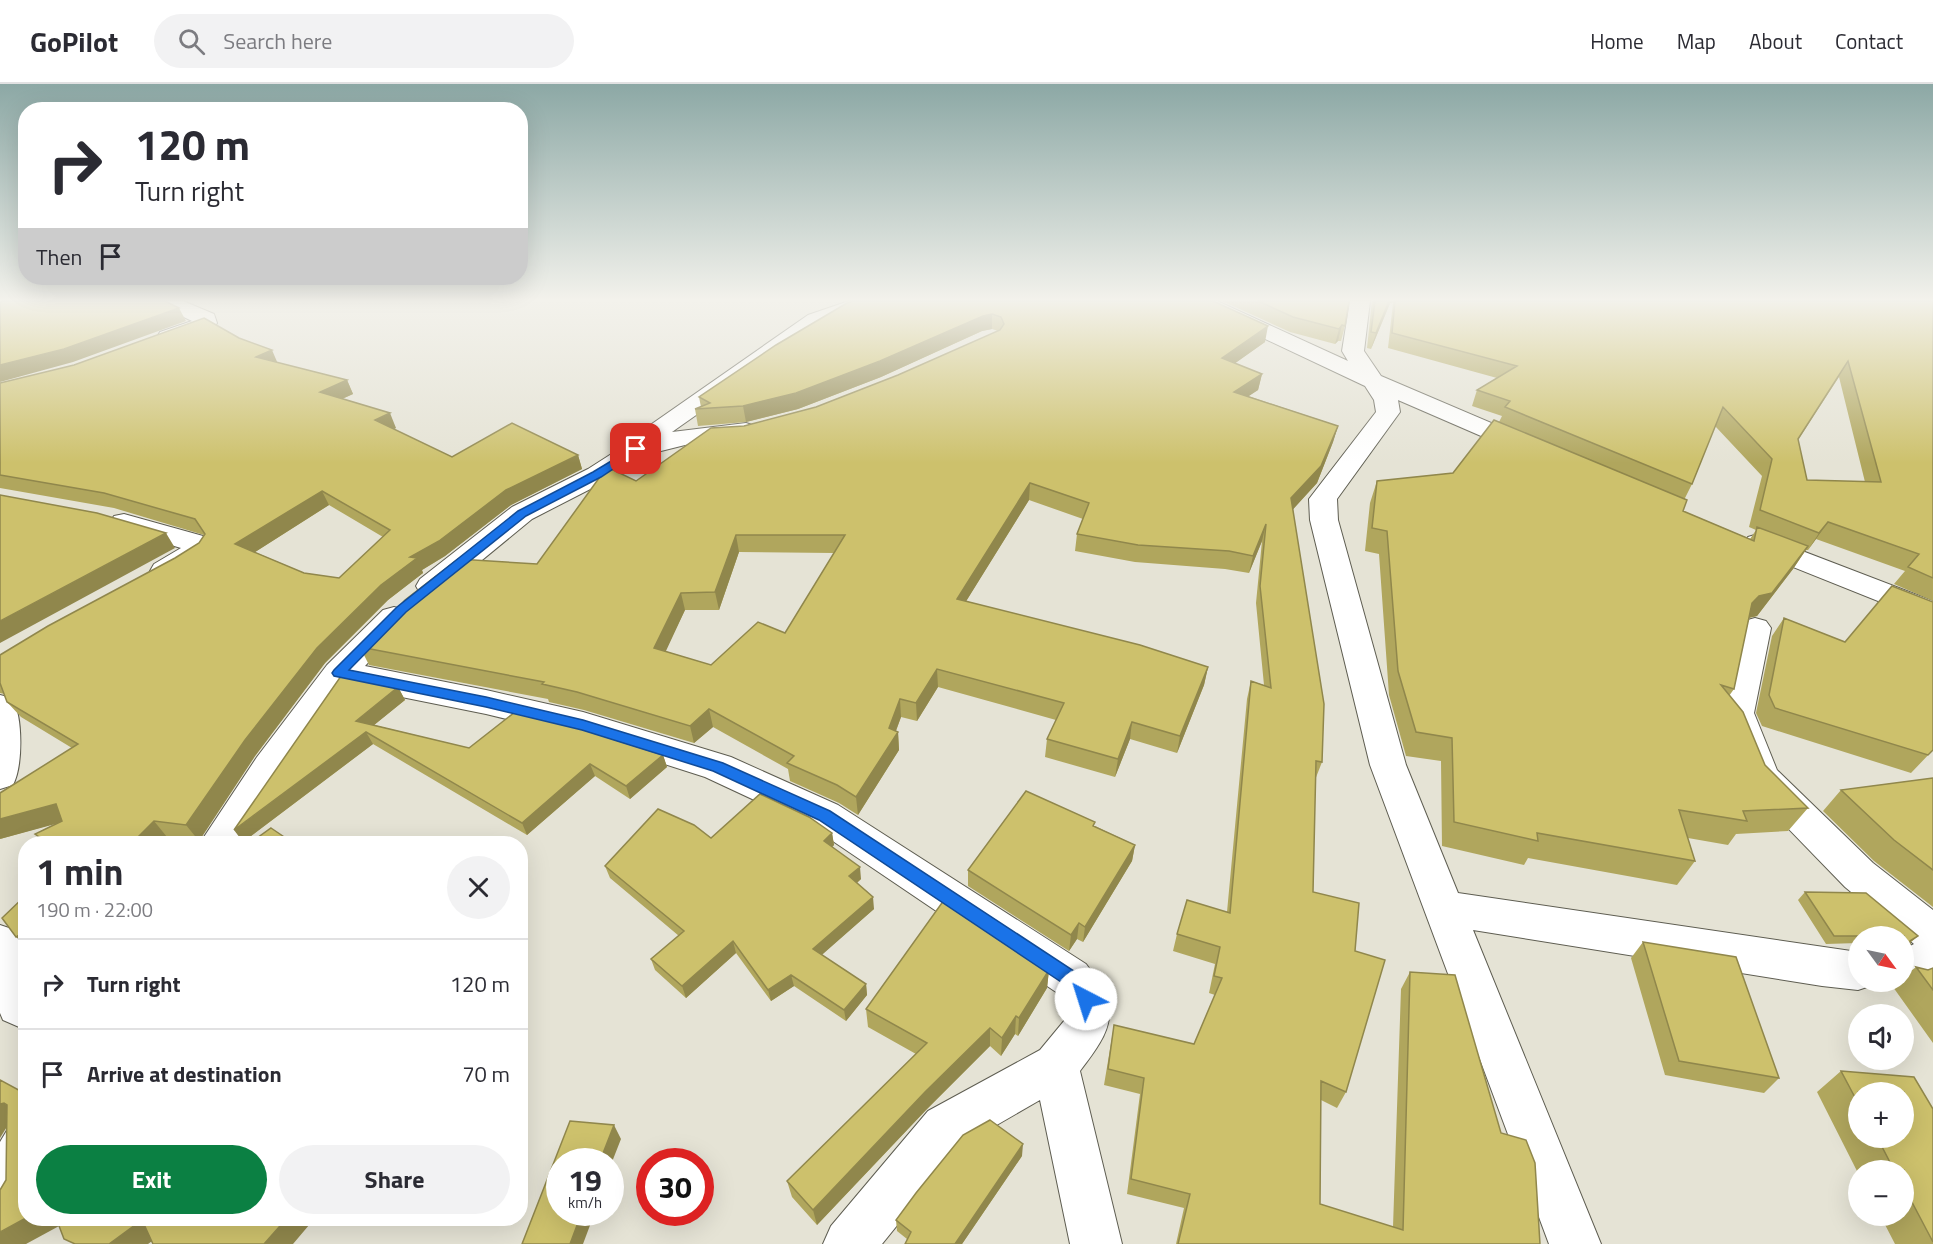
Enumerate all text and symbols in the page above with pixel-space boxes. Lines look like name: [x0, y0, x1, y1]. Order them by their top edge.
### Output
search box: [154, 14, 574, 68]
text: GoPilot: [30, 20, 118, 63]
text: Search here: [223, 24, 332, 58]
icon: search: [175, 25, 208, 58]
text: Home: [1590, 25, 1644, 57]
text: Map: [1677, 25, 1716, 57]
text: About: [1749, 25, 1802, 57]
text: Contact: [1835, 25, 1903, 57]
text: 120 m: [135, 112, 250, 176]
icon: right: [36, 126, 114, 204]
text: Turn right: [135, 170, 244, 211]
text: Then: [36, 240, 82, 274]
icon: arrive: [94, 240, 127, 273]
pin: [610, 423, 661, 474]
icon: arrive: [619, 432, 652, 465]
text: 1 min: [36, 844, 123, 899]
button: close: [447, 856, 510, 919]
text: 190 m · 22:00: [36, 894, 153, 925]
north arrow: [1848, 926, 1914, 992]
map controls: [1848, 926, 1914, 1226]
text: Turn right: [87, 967, 181, 1001]
text: 120 m: [450, 967, 510, 1001]
position arrow: [1054, 967, 1118, 1031]
icon: right: [36, 968, 69, 1001]
button: sound: [1848, 1004, 1914, 1070]
text: Arrive at destination: [87, 1057, 282, 1091]
text: 70 m: [462, 1057, 510, 1091]
icon: arrive: [36, 1058, 69, 1091]
button: +: [1848, 1082, 1914, 1148]
button: Exit: [36, 1145, 267, 1214]
button: Share: [279, 1145, 510, 1214]
speed limit sign: 30: [636, 1148, 714, 1226]
text: 19: [568, 1157, 602, 1203]
button: −: [1848, 1160, 1914, 1226]
text: km/h: [568, 1191, 602, 1214]

